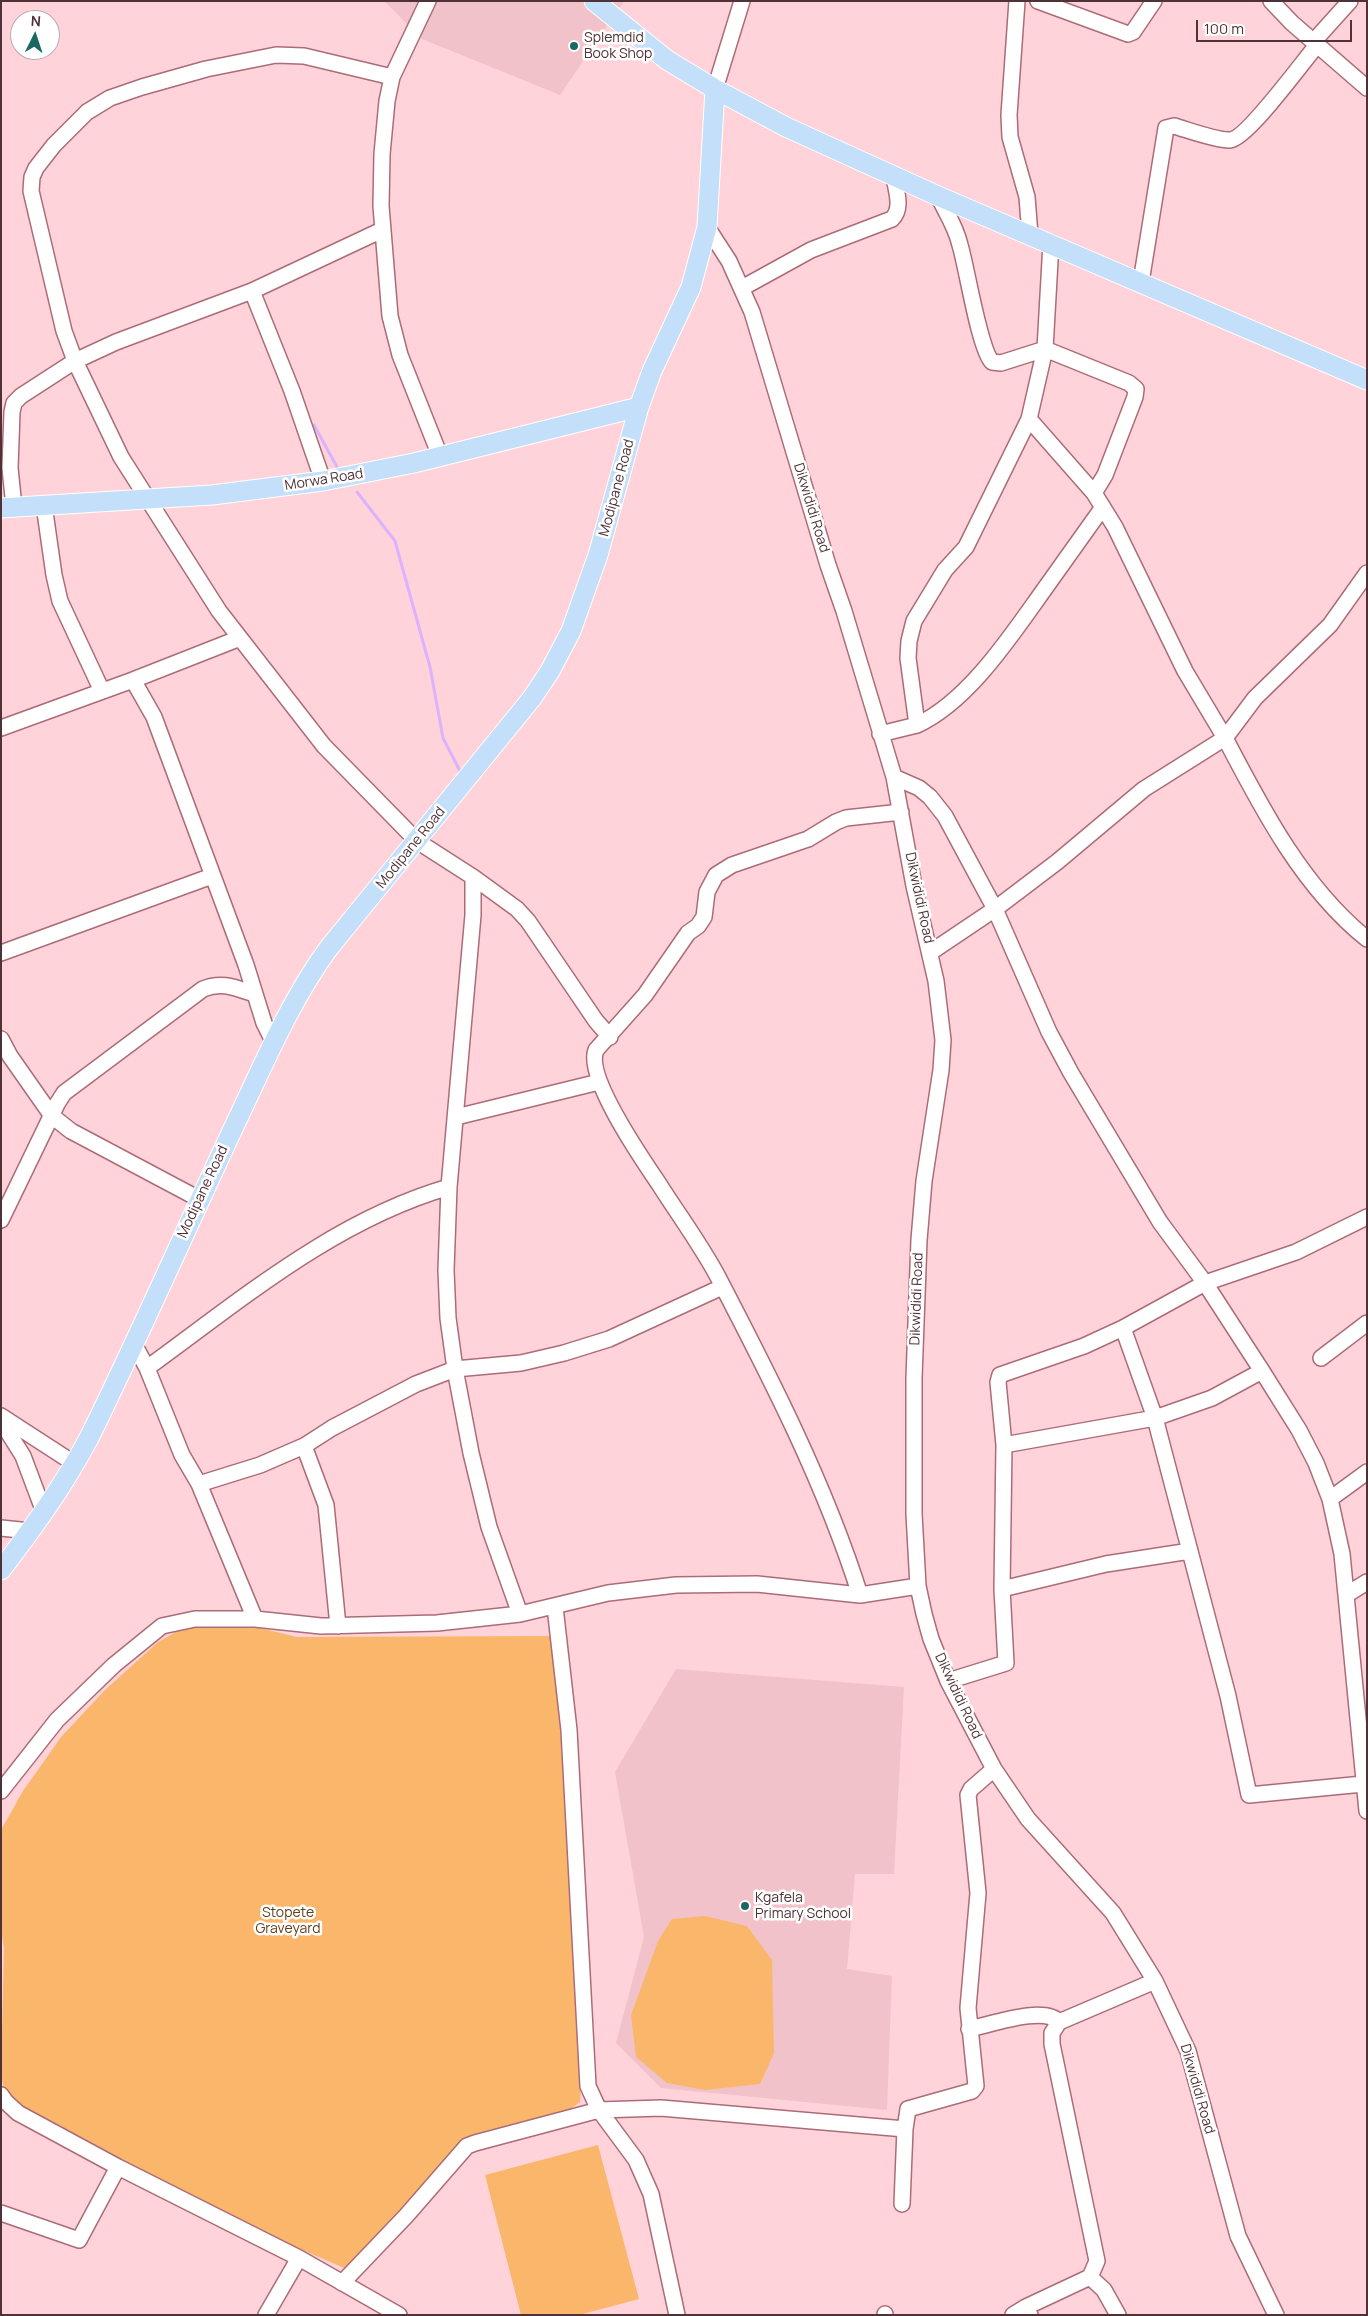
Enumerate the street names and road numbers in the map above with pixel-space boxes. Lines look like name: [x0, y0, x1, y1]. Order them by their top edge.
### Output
street label: Modipane Road: [596, 437, 638, 539]
street label: Dikwididi Road: [789, 461, 833, 555]
street label: Morwa Road: [284, 466, 364, 494]
street label: Modipane Road: [373, 804, 449, 892]
street label: Dikwididi Road: [901, 851, 937, 945]
street label: Modipane Road: [174, 1143, 232, 1241]
street label: Dikwididi Road: [907, 1252, 927, 1346]
street label: Dikwididi Road: [931, 1650, 985, 1742]
street label: Dikwididi Road: [1176, 2042, 1218, 2136]

